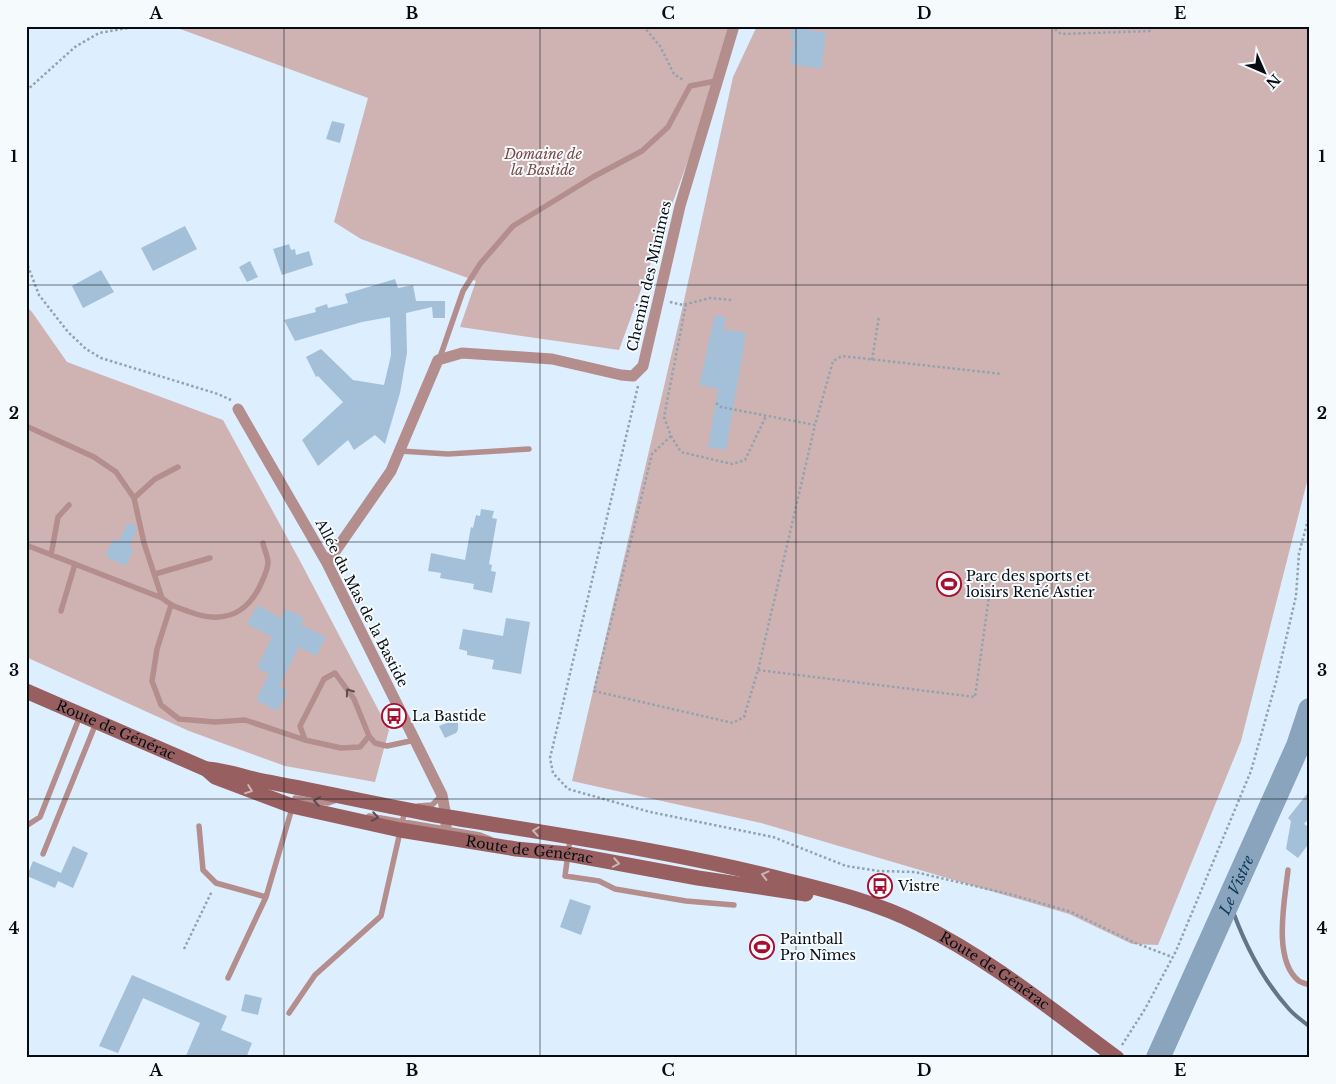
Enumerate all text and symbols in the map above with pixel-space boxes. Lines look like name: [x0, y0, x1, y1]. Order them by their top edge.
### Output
text: A: [149, 3, 164, 23]
text: B: [406, 3, 419, 23]
text: C: [661, 3, 675, 23]
text: D: [917, 3, 931, 23]
text: E: [1174, 3, 1186, 23]
north arrow: [1238, 48, 1288, 98]
text: N: [1262, 70, 1284, 92]
park label: Domaine de la Bastide: [503, 145, 582, 179]
text: 1: [11, 146, 18, 166]
text: 1: [1319, 146, 1326, 166]
street label: Chemin des Minimes: [623, 199, 675, 353]
text: 2: [9, 403, 19, 423]
text: 2: [1317, 403, 1327, 423]
street label: Allée du Mas de la Bastide: [311, 515, 412, 690]
place label: Parc des sports et loisirs René Astier: [966, 567, 1095, 601]
sports icon: Parc des sports et loisirs René Astier: [936, 571, 962, 597]
text: 3: [9, 660, 19, 680]
text: 3: [1317, 660, 1327, 680]
one-way arrow: [346, 688, 355, 698]
street label: Route de Générac: [54, 696, 179, 764]
bus stop icon: La Bastide: [381, 703, 407, 729]
place label: La Bastide: [412, 707, 486, 725]
one-way arrow: [244, 784, 253, 794]
one-way arrow: [313, 797, 322, 807]
one-way arrow: [371, 811, 380, 821]
one-way arrow: [532, 826, 540, 837]
street label: Route de Générac: [464, 832, 595, 868]
water label: Le Vistre: [1214, 852, 1257, 918]
one-way arrow: [612, 858, 620, 868]
one-way arrow: [760, 870, 769, 881]
bus stop icon: Vistre: [867, 873, 893, 899]
place label: Vistre: [897, 877, 940, 895]
text: 4: [9, 918, 19, 938]
text: 4: [1317, 918, 1327, 938]
street label: Route de Générac: [937, 928, 1053, 1014]
place label: Paintball Pro Nîmes: [780, 930, 856, 964]
sports icon: Paintball Pro Nîmes: [749, 934, 775, 960]
text: A: [149, 1060, 164, 1080]
text: B: [406, 1060, 419, 1080]
text: C: [661, 1060, 675, 1080]
text: D: [917, 1060, 931, 1080]
text: E: [1174, 1060, 1186, 1080]

